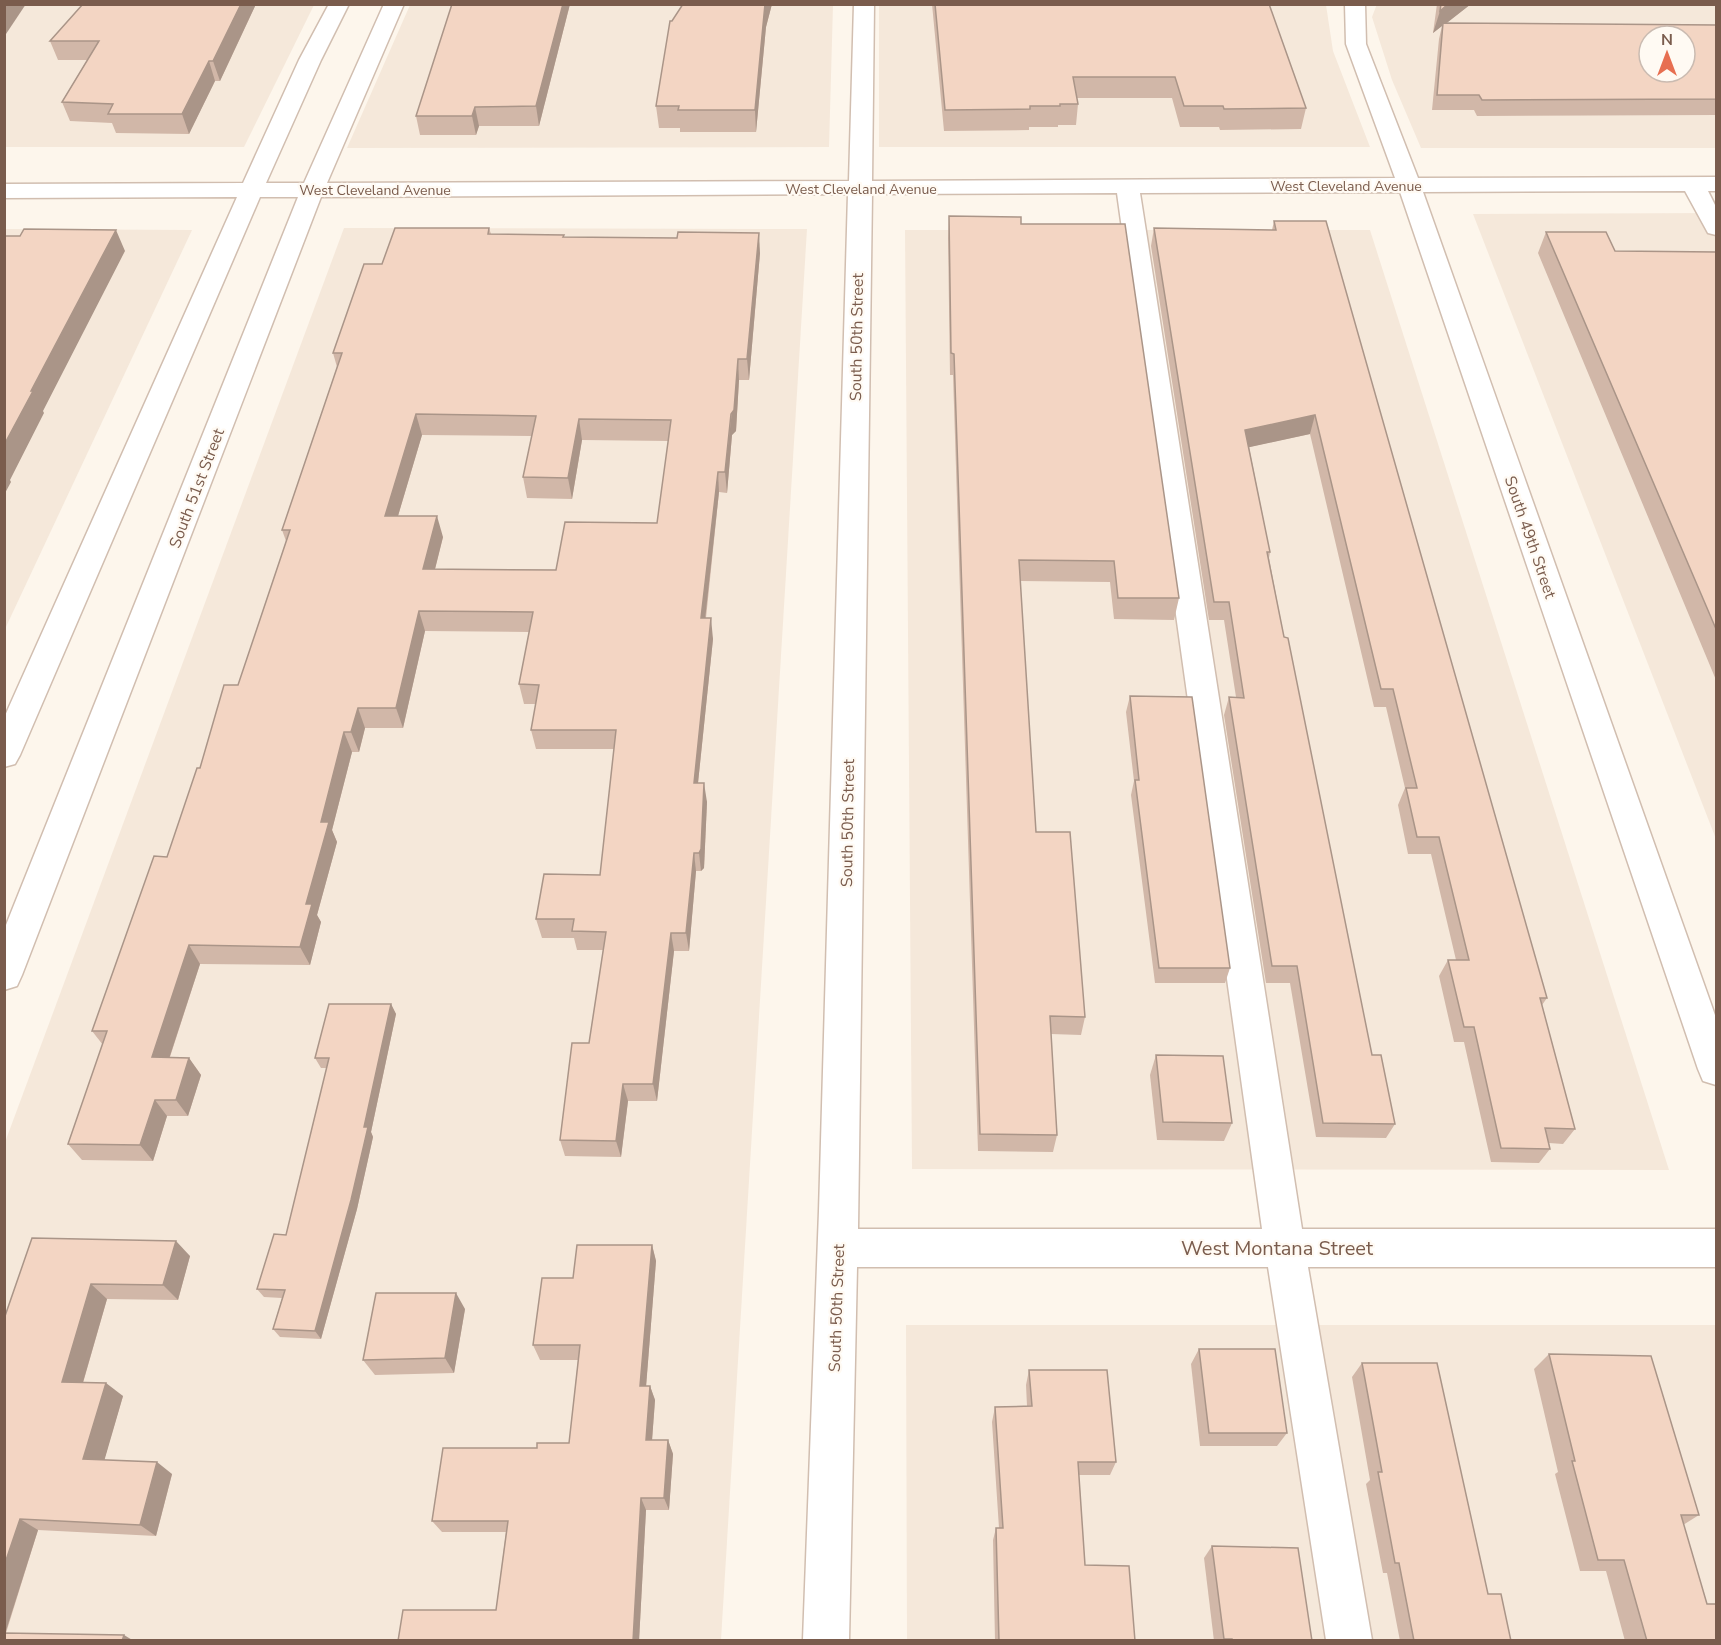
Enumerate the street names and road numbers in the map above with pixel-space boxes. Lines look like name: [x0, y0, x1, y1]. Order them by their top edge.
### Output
street label: West Cleveland Avenue: [1270, 177, 1422, 196]
street label: West Cleveland Avenue: [785, 180, 937, 199]
street label: West Cleveland Avenue: [299, 181, 451, 200]
street label: South 50th Street: [845, 272, 869, 401]
street label: South 51st Street: [164, 425, 230, 551]
street label: South 49th Street: [1499, 473, 1561, 602]
street label: South 50th Street: [836, 758, 860, 887]
street label: West Montana Street: [1181, 1235, 1374, 1262]
street label: South 50th Street: [824, 1243, 850, 1372]

